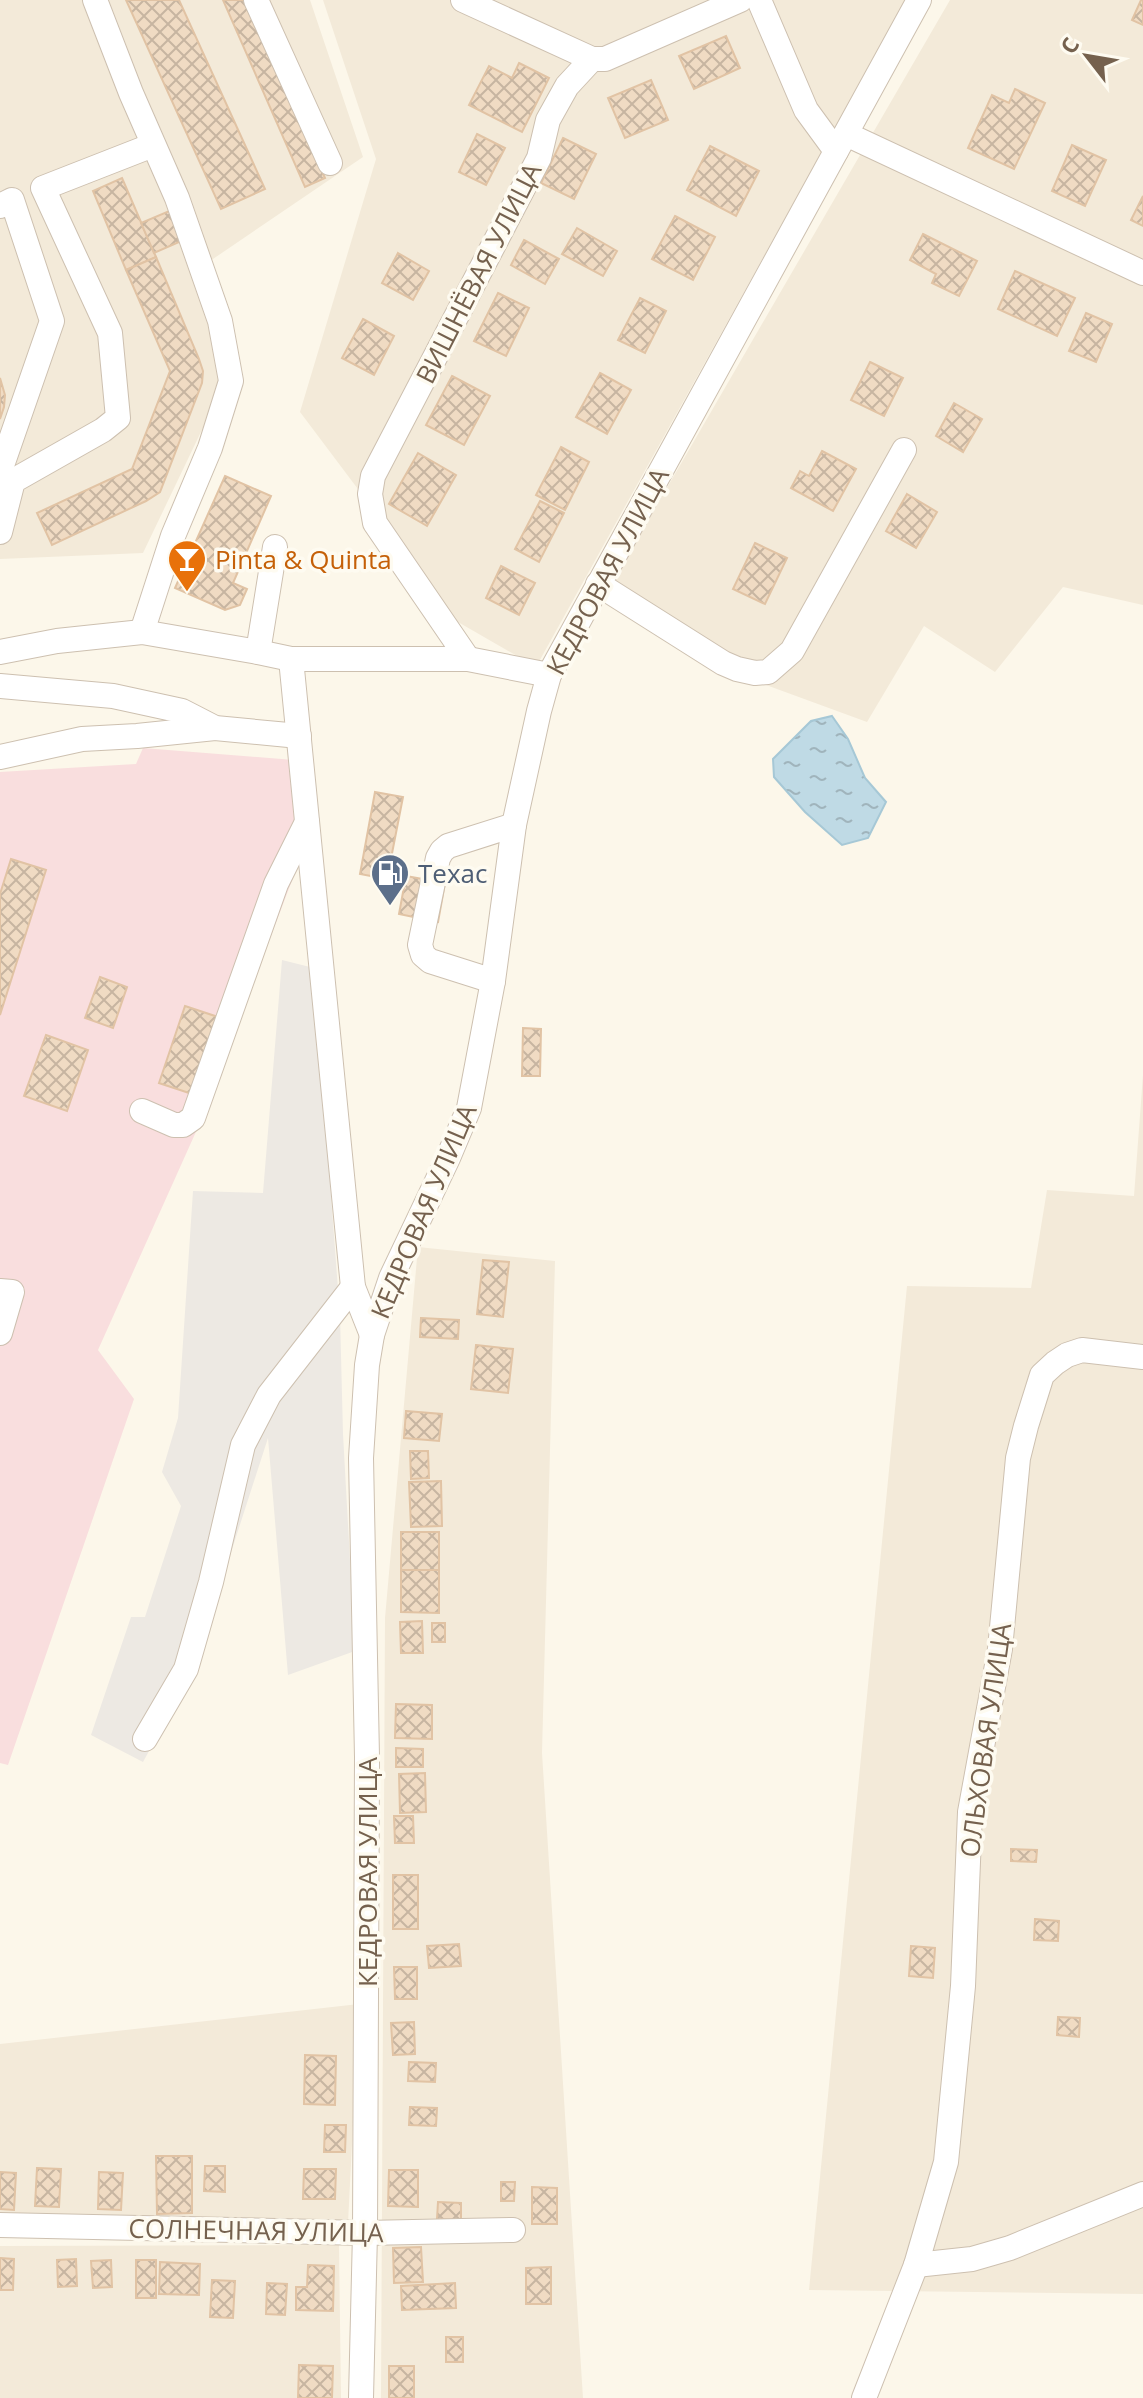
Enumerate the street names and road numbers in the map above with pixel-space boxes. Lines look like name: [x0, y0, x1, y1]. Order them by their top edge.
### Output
street label: ВИШНЁВАЯ УЛИЦА: [407, 156, 549, 389]
street label: КЕДРОВАЯ УЛИЦА: [537, 460, 677, 681]
street label: КЕДРОВАЯ УЛИЦА: [361, 1098, 485, 1324]
street label: ОЛЬХОВАЯ УЛИЦА: [951, 1620, 1019, 1860]
street label: КЕДРОВАЯ УЛИЦА: [349, 1756, 385, 1987]
street label: СОЛНЕЧНАЯ УЛИЦА: [128, 2210, 384, 2250]

